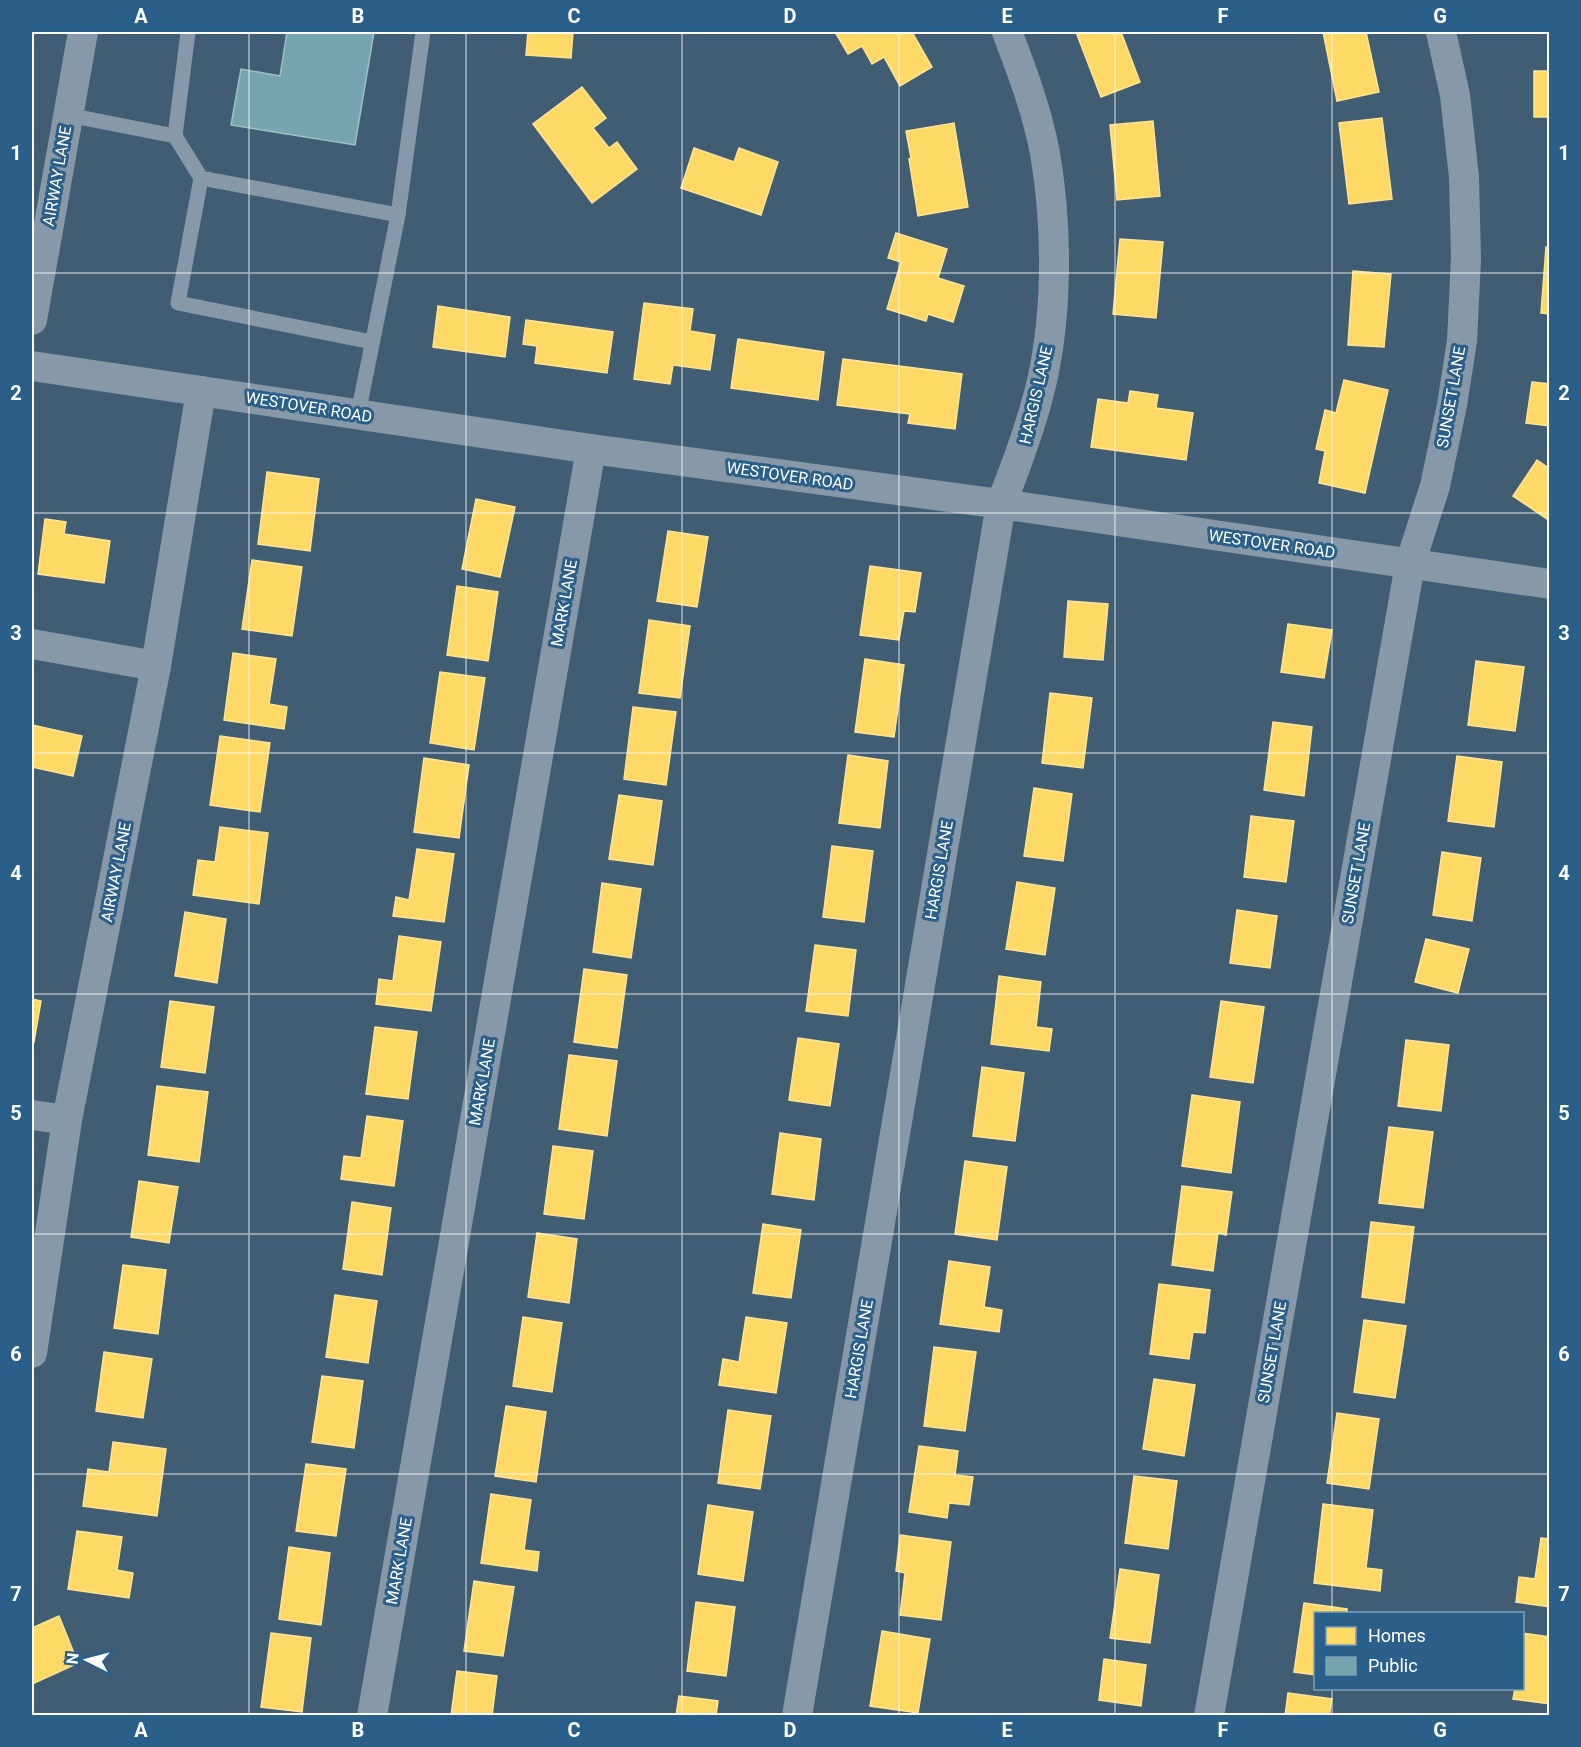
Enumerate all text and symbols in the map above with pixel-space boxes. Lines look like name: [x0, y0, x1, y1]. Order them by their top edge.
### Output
text: A: [134, 4, 148, 28]
text: B: [352, 4, 364, 28]
text: C: [567, 4, 581, 28]
text: D: [784, 4, 797, 28]
text: E: [1001, 4, 1013, 28]
text: F: [1218, 4, 1229, 28]
text: G: [1433, 4, 1447, 28]
street label: AIRWAY LANE: [39, 124, 75, 228]
text: 1: [10, 141, 22, 165]
text: 1: [1558, 141, 1570, 165]
street label: HARGIS LANE: [1015, 344, 1057, 446]
street label: SUNSET LANE: [1433, 345, 1469, 449]
text: 2: [10, 381, 22, 405]
text: 2: [1558, 381, 1570, 405]
street label: WESTOVER ROAD: [244, 388, 374, 426]
street label: WESTOVER ROAD: [725, 458, 855, 494]
street label: WESTOVER ROAD: [1207, 526, 1337, 562]
street label: MARK LANE: [547, 558, 581, 648]
text: 3: [10, 621, 22, 645]
text: 3: [1558, 621, 1570, 645]
street label: HARGIS LANE: [921, 819, 957, 921]
street label: AIRWAY LANE: [97, 820, 135, 924]
street label: SUNSET LANE: [1338, 821, 1374, 925]
text: 4: [10, 861, 22, 885]
text: 4: [1558, 861, 1570, 885]
street label: MARK LANE: [465, 1037, 499, 1127]
text: 5: [10, 1101, 22, 1125]
text: 5: [1558, 1101, 1570, 1125]
street label: HARGIS LANE: [841, 1298, 877, 1400]
street label: SUNSET LANE: [1254, 1300, 1290, 1404]
text: 6: [10, 1342, 22, 1366]
text: 6: [1558, 1342, 1570, 1366]
street label: MARK LANE: [382, 1516, 416, 1606]
text: 7: [10, 1582, 22, 1606]
text: 7: [1558, 1582, 1570, 1606]
legend: [1314, 1612, 1524, 1690]
text: Homes: [1368, 1625, 1426, 1646]
north arrow: [57, 1630, 117, 1690]
text: N: [63, 1652, 83, 1665]
text: Public: [1368, 1655, 1418, 1676]
text: A: [134, 1718, 148, 1742]
text: B: [352, 1718, 364, 1742]
text: C: [567, 1718, 581, 1742]
text: D: [784, 1718, 797, 1742]
text: E: [1001, 1718, 1013, 1742]
text: F: [1218, 1718, 1229, 1742]
text: G: [1433, 1718, 1447, 1742]

